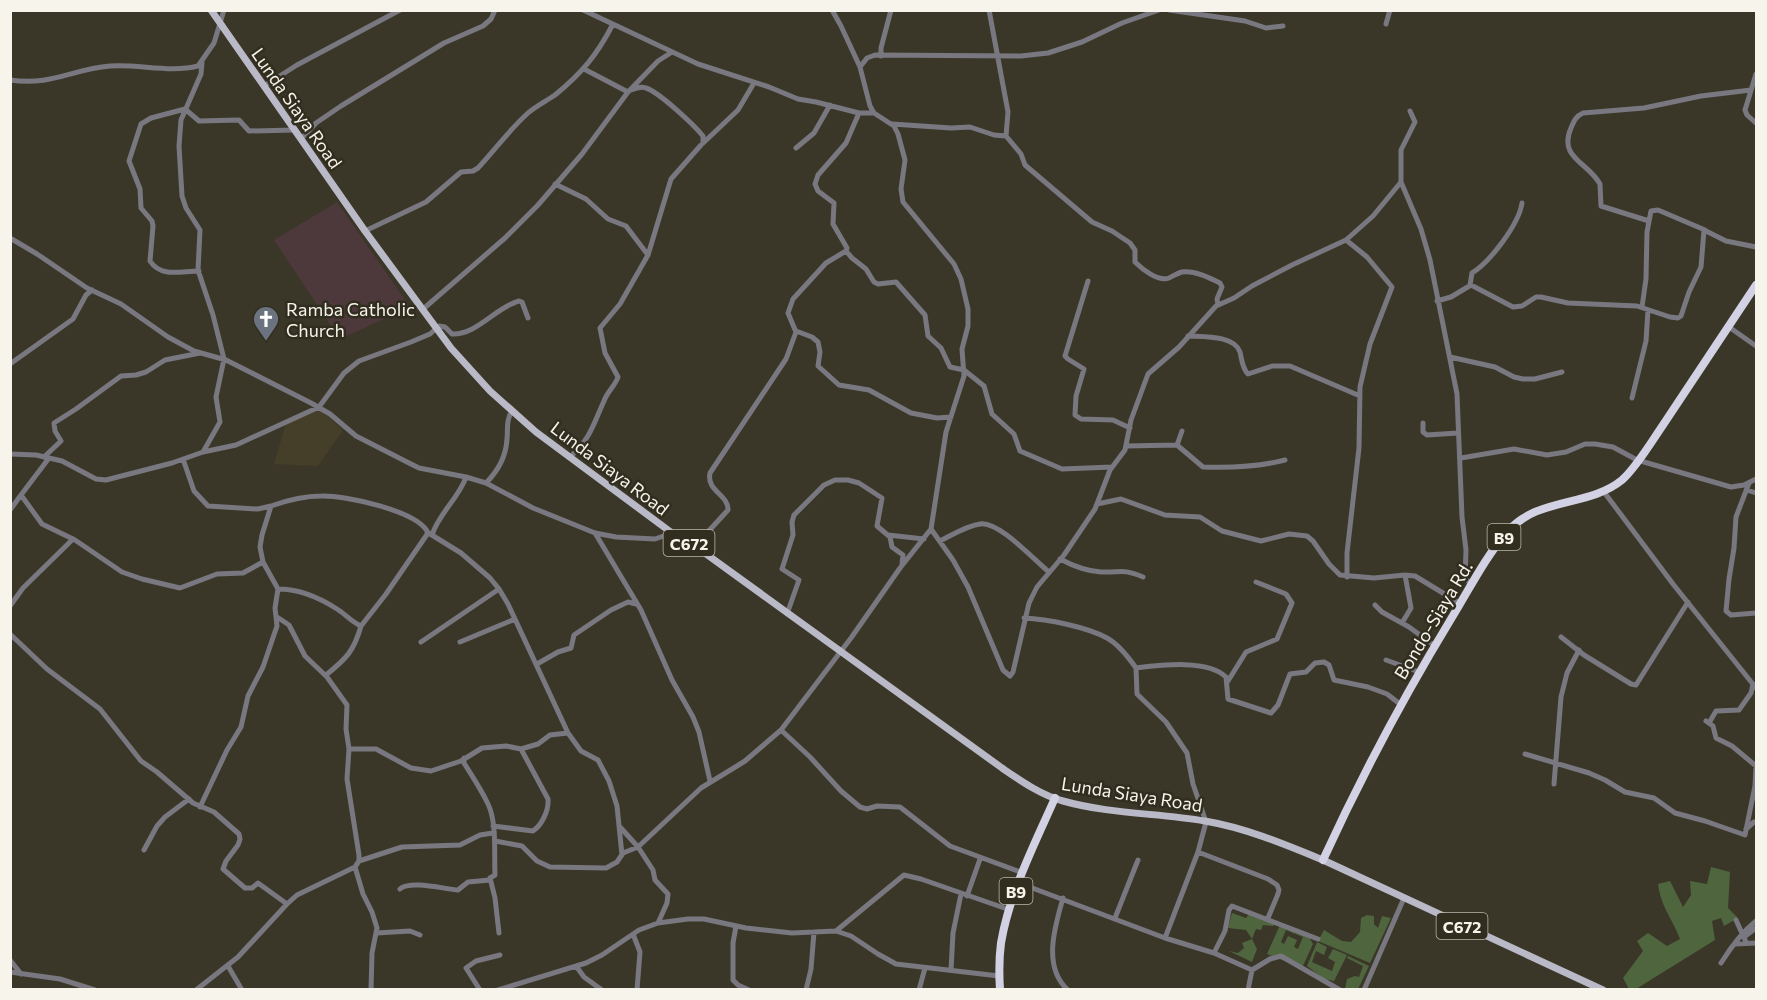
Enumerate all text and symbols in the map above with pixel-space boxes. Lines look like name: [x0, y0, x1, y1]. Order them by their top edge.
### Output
street label: Lunda Siaya Road: [247, 43, 347, 173]
place label: Ramba Catholic Church: [286, 298, 415, 341]
church icon: Ramba Catholic Church: [251, 304, 281, 342]
street label: Lunda Siaya Road: [547, 416, 673, 520]
road number: B9: [1488, 524, 1520, 550]
road number: C672: [664, 530, 714, 556]
street label: Bondo-Siaya Rd.: [1389, 557, 1477, 683]
street label: Lunda Siaya Road: [1060, 772, 1204, 816]
road number: B9: [1000, 878, 1032, 904]
road number: C672: [1436, 913, 1488, 939]

